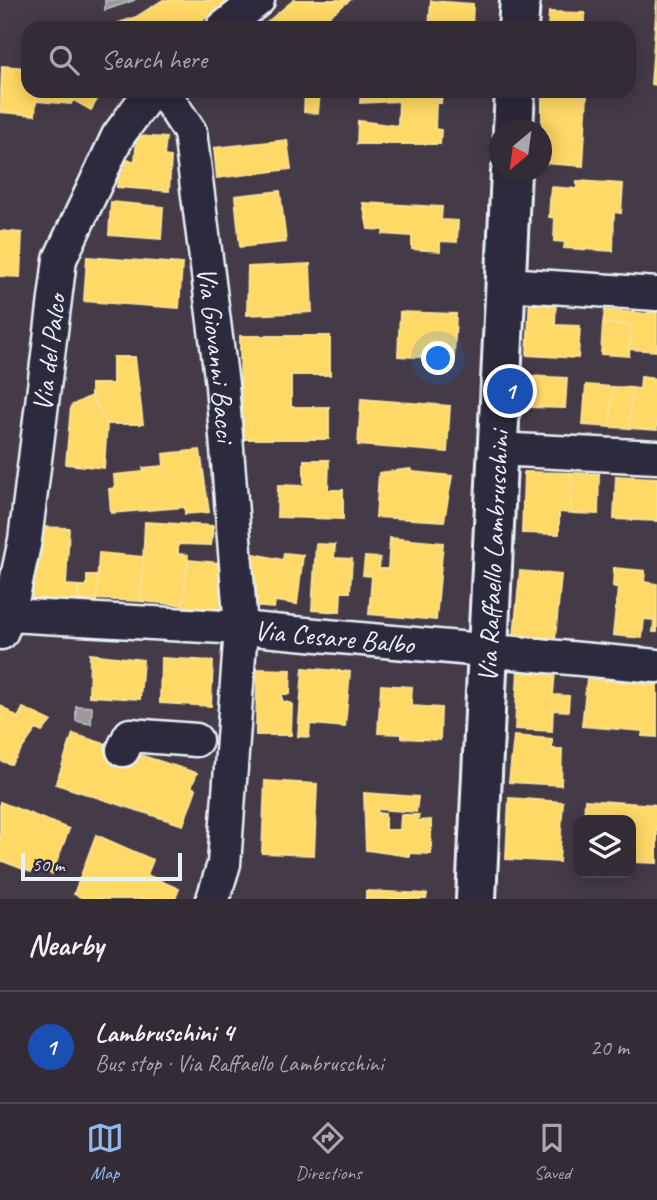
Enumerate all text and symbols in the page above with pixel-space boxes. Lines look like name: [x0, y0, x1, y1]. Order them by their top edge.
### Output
search box: [21, 21, 636, 98]
icon: search: [45, 41, 83, 79]
text: Search here: [101, 43, 207, 76]
north arrow: [489, 119, 552, 182]
street label: Via Giovanni Bacci: [189, 265, 244, 447]
street label: Via del Palco: [24, 289, 74, 413]
your location: [421, 341, 455, 375]
pin: 1: [487, 365, 533, 417]
street label: Via Raffaello Lambruschini: [469, 426, 517, 683]
street label: Via Cesare Balbo: [253, 612, 418, 662]
map controls: [573, 815, 636, 878]
button: layers: [573, 815, 636, 878]
scale bar: [21, 850, 182, 882]
text: 50 m: [32, 853, 64, 877]
text: Nearby: [28, 926, 104, 964]
text: Lambruschini 4: [95, 1016, 234, 1049]
text: 1: [46, 1033, 56, 1062]
text: 20 m: [590, 1033, 629, 1062]
text: Bus stop · Via Raffaello Lambruschini: [95, 1049, 383, 1078]
tab: Map: [86, 1119, 124, 1185]
tab: Directions: [295, 1119, 362, 1185]
tab: Saved: [533, 1119, 571, 1185]

